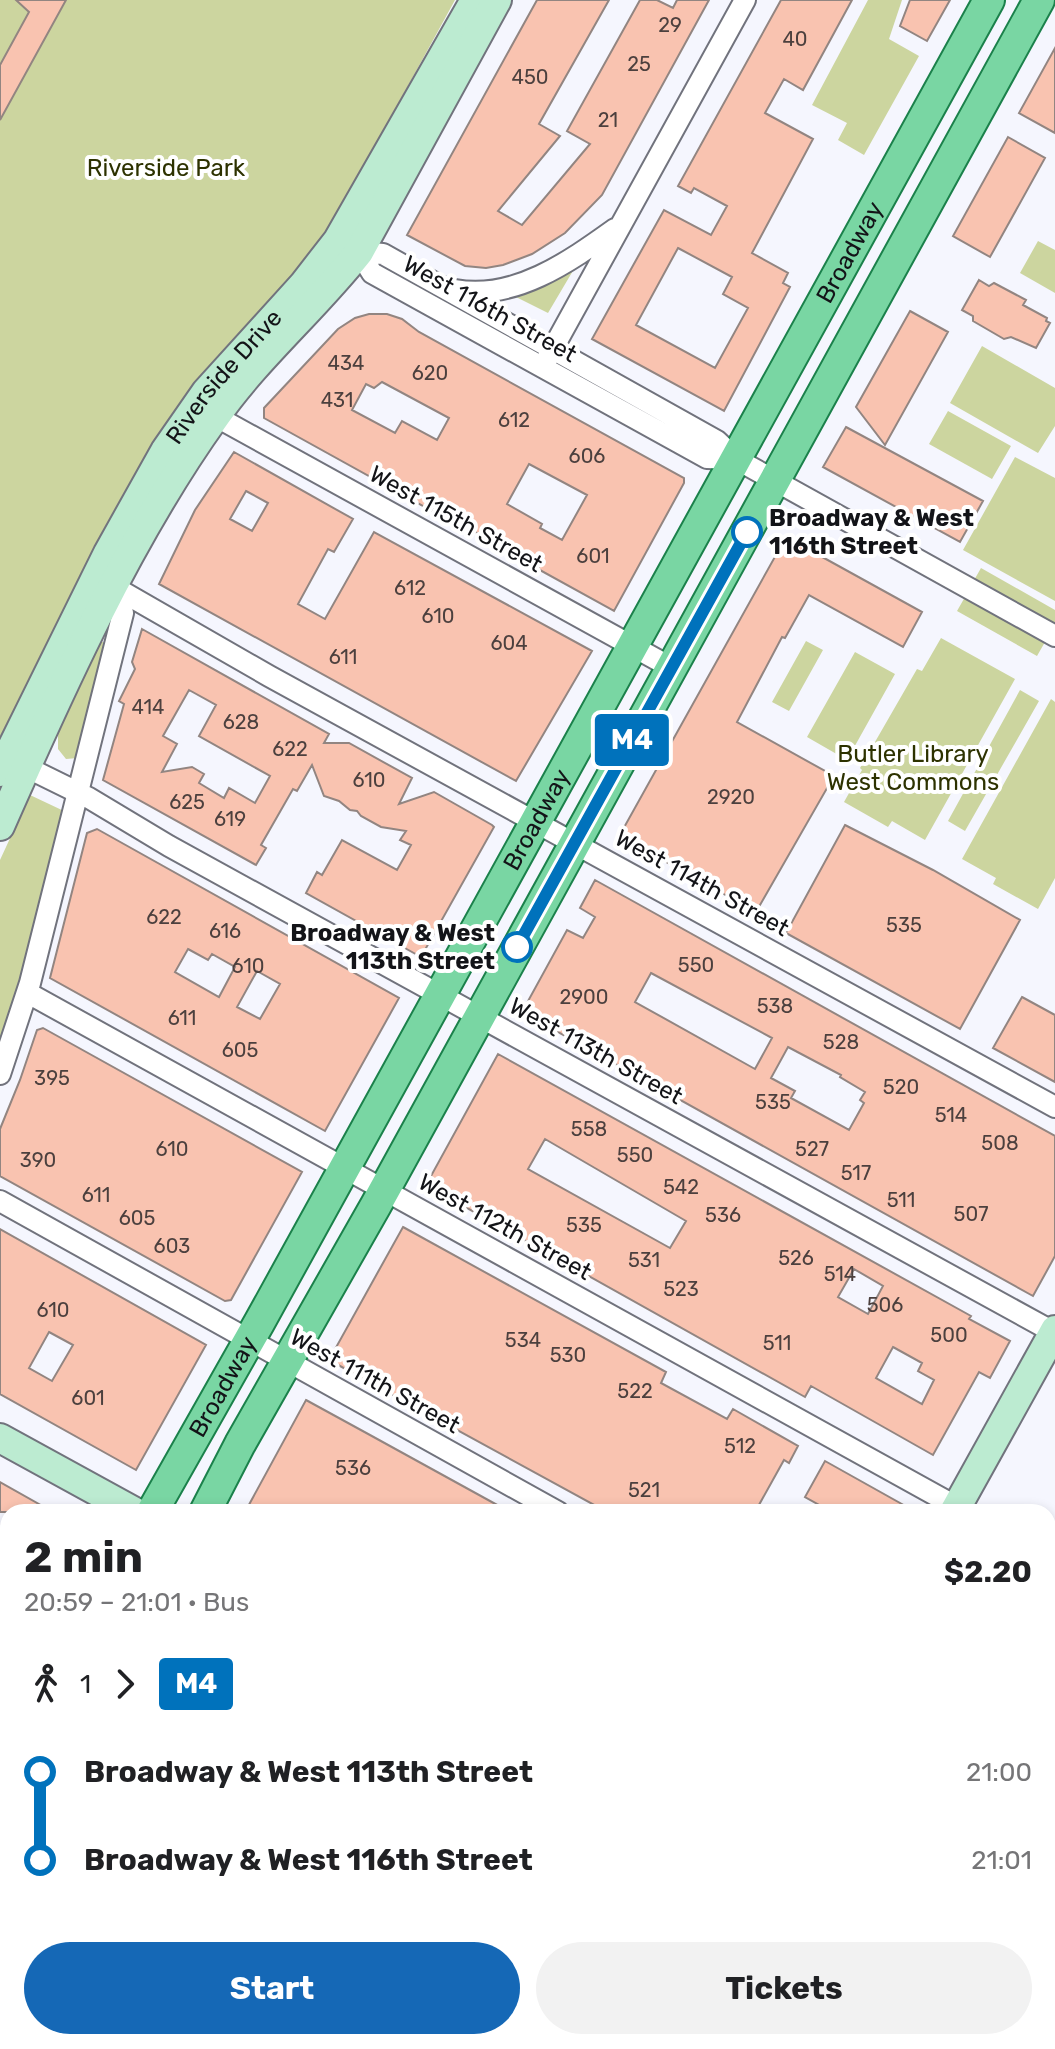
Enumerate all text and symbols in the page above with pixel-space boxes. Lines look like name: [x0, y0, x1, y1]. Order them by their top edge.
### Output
house number: 29: [658, 13, 682, 37]
house number: 40: [782, 27, 808, 51]
house number: 25: [627, 52, 651, 76]
house number: 450: [512, 65, 549, 89]
house number: 21: [598, 108, 618, 132]
park label: Riverside Park: [87, 154, 246, 182]
street label: Broadway: [811, 197, 889, 308]
street label: West 116th Street: [398, 250, 582, 368]
street label: Riverside Drive: [160, 304, 288, 449]
house number: 434: [328, 351, 364, 375]
house number: 620: [412, 361, 448, 385]
house number: 431: [321, 388, 353, 412]
house number: 612: [498, 408, 530, 432]
house number: 606: [569, 444, 605, 468]
street label: West 115th Street: [364, 460, 548, 578]
place label: Broadway & West 116th Street: [769, 504, 974, 560]
marker: Broadway & West 116th Street: [732, 517, 762, 547]
house number: 601: [576, 544, 610, 568]
house number: 612: [394, 576, 426, 600]
house number: 610: [422, 604, 454, 628]
house number: 604: [490, 631, 528, 655]
house number: 611: [329, 645, 357, 669]
house number: 414: [132, 695, 165, 719]
house number: 628: [223, 710, 259, 734]
line badge: M4: [596, 714, 668, 766]
text: M4: [611, 723, 653, 756]
house number: 622: [272, 737, 308, 761]
park label: Butler Library West Commons: [827, 740, 999, 796]
street label: Broadway: [498, 764, 576, 875]
house number: 610: [353, 768, 385, 792]
house number: 2920: [707, 785, 755, 809]
house number: 625: [169, 790, 205, 814]
house number: 619: [214, 807, 246, 831]
street label: West 114th Street: [610, 824, 794, 942]
house number: 622: [146, 905, 182, 929]
house number: 535: [886, 913, 922, 937]
house number: 616: [209, 919, 241, 943]
place label: Broadway & West 113th Street: [290, 919, 495, 975]
marker: Broadway & West 113th Street: [502, 932, 532, 962]
house number: 550: [678, 953, 714, 977]
house number: 610: [232, 954, 264, 978]
house number: 2900: [560, 985, 609, 1009]
street label: West 113th Street: [504, 992, 688, 1110]
house number: 538: [757, 994, 793, 1018]
house number: 611: [168, 1006, 196, 1030]
house number: 528: [823, 1030, 859, 1054]
house number: 605: [222, 1038, 258, 1062]
house number: 395: [34, 1066, 70, 1090]
house number: 520: [883, 1075, 919, 1099]
house number: 535: [755, 1090, 791, 1114]
house number: 514: [935, 1103, 967, 1127]
house number: 558: [571, 1117, 607, 1141]
house number: 508: [981, 1131, 1019, 1155]
house number: 610: [156, 1137, 188, 1161]
house number: 527: [795, 1137, 829, 1161]
house number: 550: [617, 1143, 653, 1167]
house number: 390: [20, 1148, 56, 1172]
house number: 517: [841, 1161, 871, 1185]
street label: West 112th Street: [414, 1168, 596, 1286]
house number: 542: [663, 1175, 699, 1199]
house number: 611: [82, 1183, 110, 1207]
house number: 511: [887, 1188, 915, 1212]
house number: 507: [954, 1202, 988, 1226]
house number: 536: [705, 1203, 741, 1227]
house number: 605: [119, 1206, 155, 1230]
house number: 535: [566, 1213, 602, 1237]
house number: 603: [154, 1234, 190, 1258]
house number: 526: [778, 1246, 814, 1270]
house number: 531: [628, 1248, 660, 1272]
house number: 514: [824, 1262, 856, 1286]
house number: 523: [663, 1277, 699, 1301]
house number: 506: [867, 1293, 903, 1317]
house number: 610: [37, 1298, 69, 1322]
street label: West 111th Street: [285, 1323, 465, 1439]
house number: 500: [930, 1323, 968, 1347]
house number: 534: [505, 1328, 541, 1352]
street label: Broadway: [183, 1331, 263, 1442]
house number: 511: [763, 1331, 791, 1355]
house number: 530: [550, 1343, 586, 1367]
house number: 522: [617, 1379, 653, 1403]
house number: 601: [71, 1386, 105, 1410]
house number: 512: [724, 1434, 756, 1458]
house number: 536: [335, 1456, 371, 1480]
house number: 521: [628, 1478, 660, 1502]
text: 2 min: [24, 1531, 143, 1583]
text: $2.20: [944, 1554, 1032, 1590]
text: 20:59 – 21:01 · Bus: [24, 1587, 249, 1618]
icon: walk: [24, 1662, 68, 1706]
icon: forward: [103, 1662, 147, 1706]
text: M4: [175, 1667, 217, 1700]
text: 1: [80, 1669, 91, 1700]
text: Broadway & West 113th Street: [84, 1754, 533, 1790]
text: 21:00: [966, 1757, 1032, 1788]
text: Broadway & West 116th Street: [84, 1842, 533, 1878]
text: 21:01: [971, 1845, 1032, 1876]
button: Start: [24, 1942, 520, 2034]
button: Tickets: [536, 1942, 1032, 2034]

